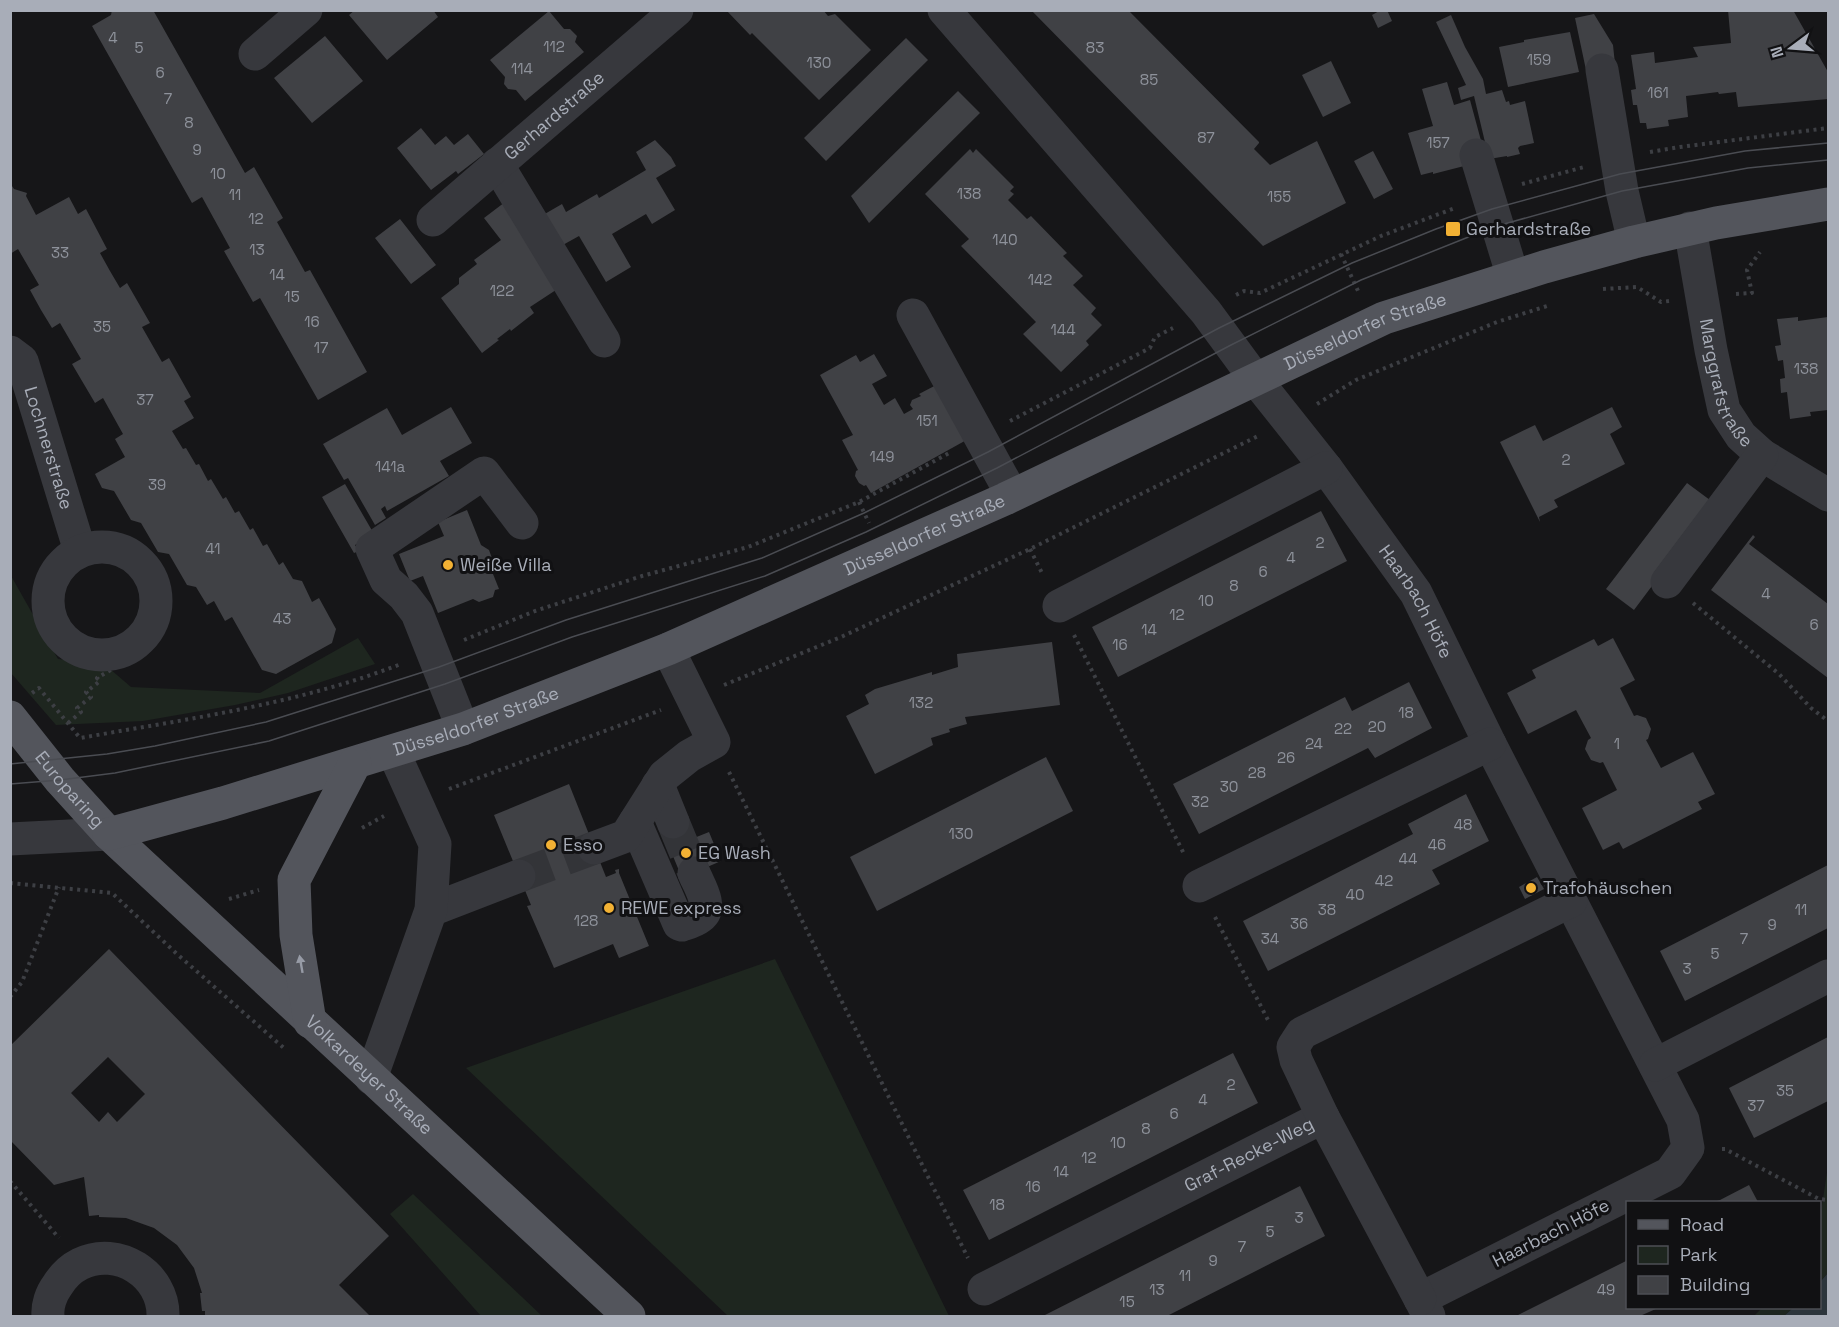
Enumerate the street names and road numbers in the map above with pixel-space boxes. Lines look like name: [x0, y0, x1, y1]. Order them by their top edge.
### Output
street label: Gerhardstraße: [499, 66, 609, 165]
street label: Düsseldorfer Straße: [1280, 287, 1449, 375]
street label: Marggrafstraße: [1695, 317, 1758, 452]
street label: Lochnerstraße: [19, 384, 79, 512]
street label: Düsseldorfer Straße: [840, 488, 1009, 580]
street label: Haarbach Höfe: [1374, 540, 1458, 662]
street label: Düsseldorfer Straße: [390, 681, 562, 761]
street label: Europaring: [30, 746, 110, 832]
street label: Volkardeyer Straße: [301, 1010, 438, 1140]
street label: Graf-Recke-Weg: [1180, 1112, 1317, 1197]
street label: Haarbach Höfe: [1488, 1193, 1613, 1272]

